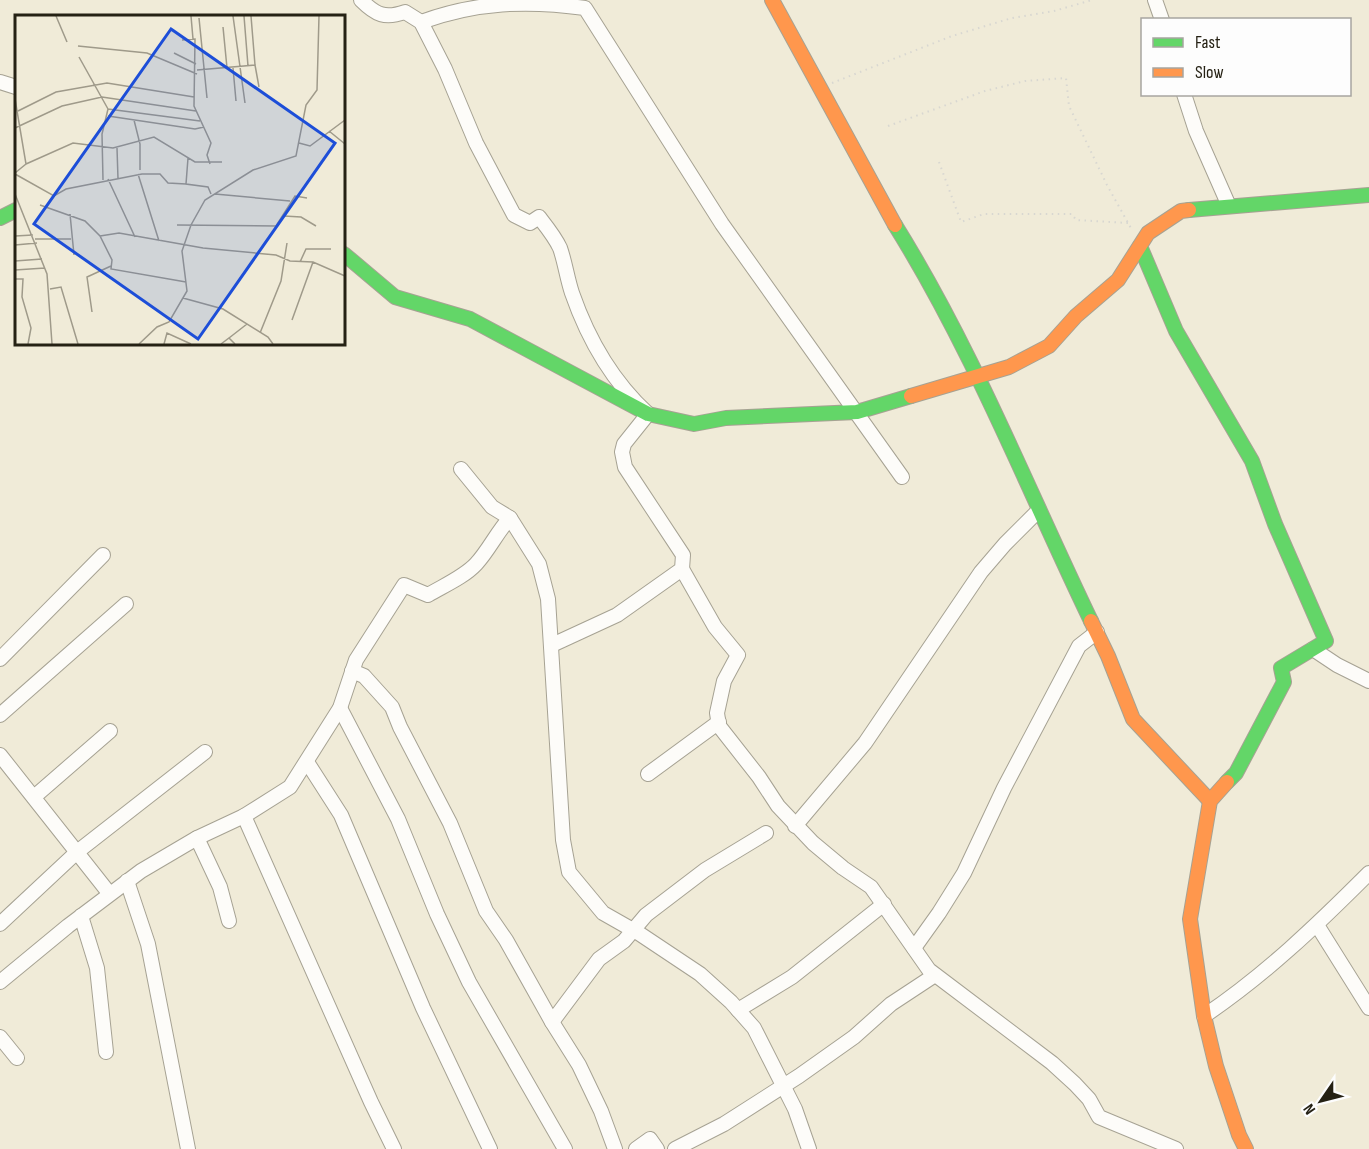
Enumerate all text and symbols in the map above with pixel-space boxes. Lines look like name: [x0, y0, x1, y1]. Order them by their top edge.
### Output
inset map: [15, 15, 345, 345]
legend: [1141, 18, 1351, 96]
text: Fast: [1195, 32, 1221, 53]
text: Slow: [1195, 62, 1224, 83]
north arrow: [1291, 1071, 1351, 1131]
text: N: [1300, 1100, 1320, 1118]

